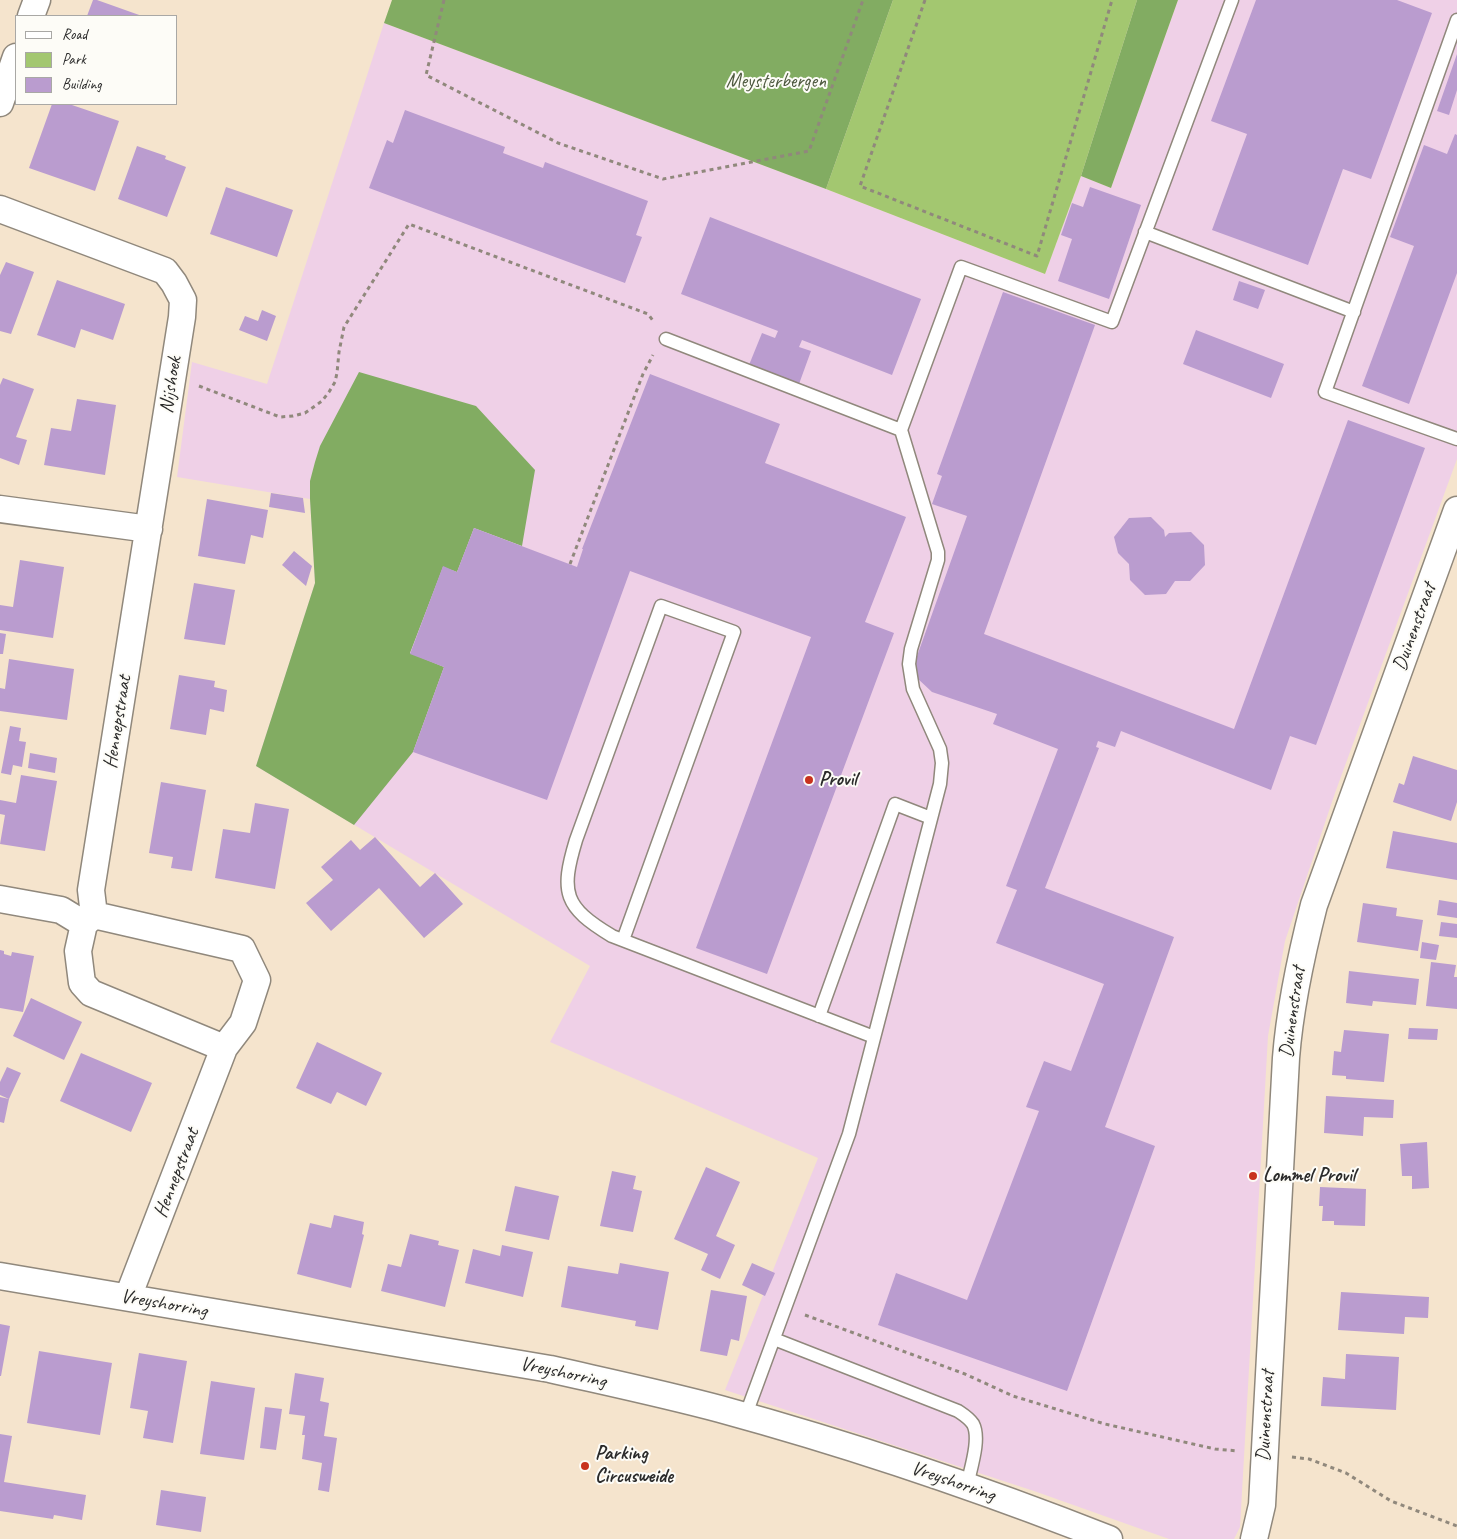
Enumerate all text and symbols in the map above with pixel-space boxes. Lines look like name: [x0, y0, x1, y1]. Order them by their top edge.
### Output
legend: [15, 15, 178, 105]
text: Road: [62, 25, 87, 44]
text: Park: [62, 50, 86, 69]
park label: Meysterbergen: [726, 70, 826, 94]
text: Building: [62, 75, 101, 94]
street label: Nijshoek: [155, 355, 187, 415]
street label: Duinenstraat: [1388, 580, 1442, 674]
street label: Hennepstraat: [99, 674, 137, 770]
place label: Provil: [819, 768, 857, 792]
marker: Provil: [803, 774, 815, 786]
street label: Duinenstraat: [1275, 965, 1311, 1059]
street label: Hennepstraat: [149, 1125, 205, 1221]
place label: Lommel Provil: [1263, 1164, 1355, 1188]
marker: Lommel Provil: [1247, 1170, 1259, 1182]
street label: Vreyshorring: [119, 1285, 209, 1323]
street label: Vreyshorring: [518, 1352, 608, 1394]
street label: Duinenstraat: [1252, 1370, 1280, 1462]
place label: Parking Circusweide: [595, 1442, 673, 1489]
street label: Vreyshorring: [908, 1456, 998, 1508]
marker: Parking Circusweide: [579, 1460, 591, 1472]

